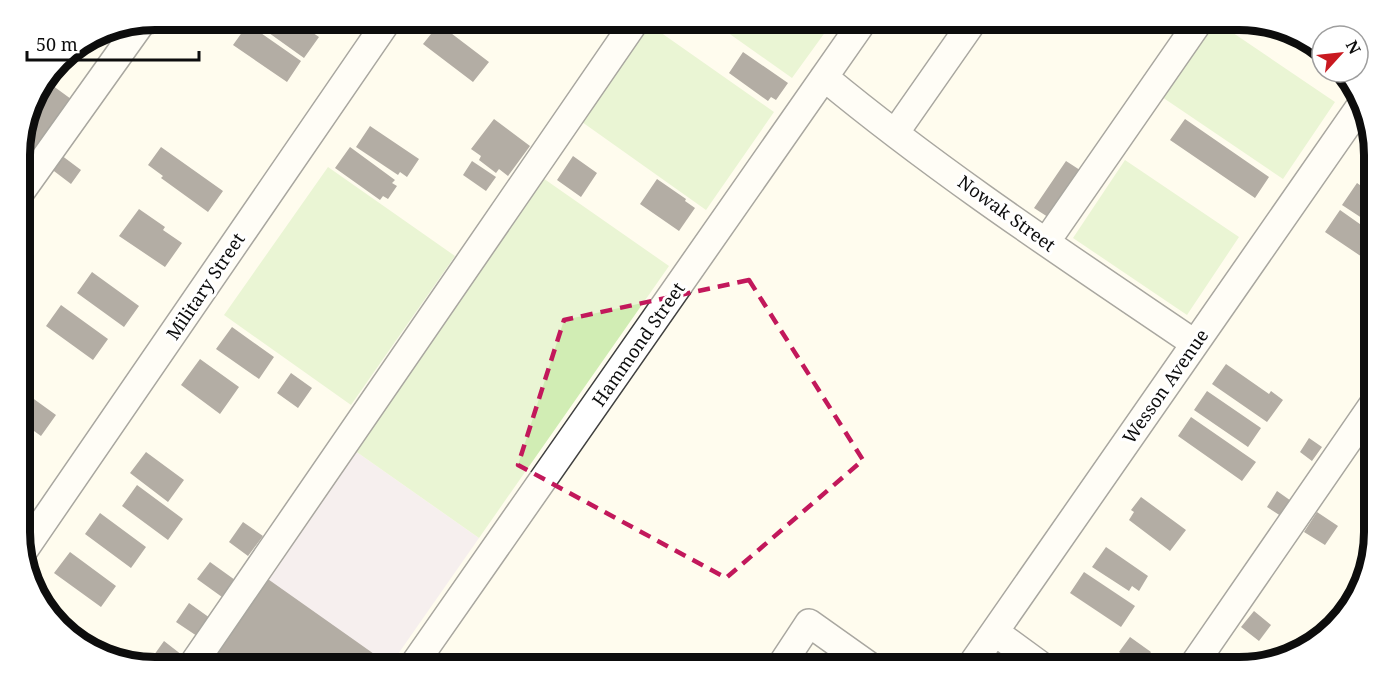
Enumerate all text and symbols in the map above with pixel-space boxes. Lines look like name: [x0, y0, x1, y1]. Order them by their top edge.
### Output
scale bar: [27, 24, 200, 62]
north arrow: [1310, 24, 1370, 84]
text: 50 m: [36, 32, 78, 56]
text: N: [1341, 37, 1366, 58]
street label: Nowak Street: [953, 169, 1061, 257]
street label: Military Street: [160, 228, 250, 344]
street label: Hammond Street: [586, 277, 690, 411]
street label: Wesson Avenue: [1117, 324, 1213, 448]

